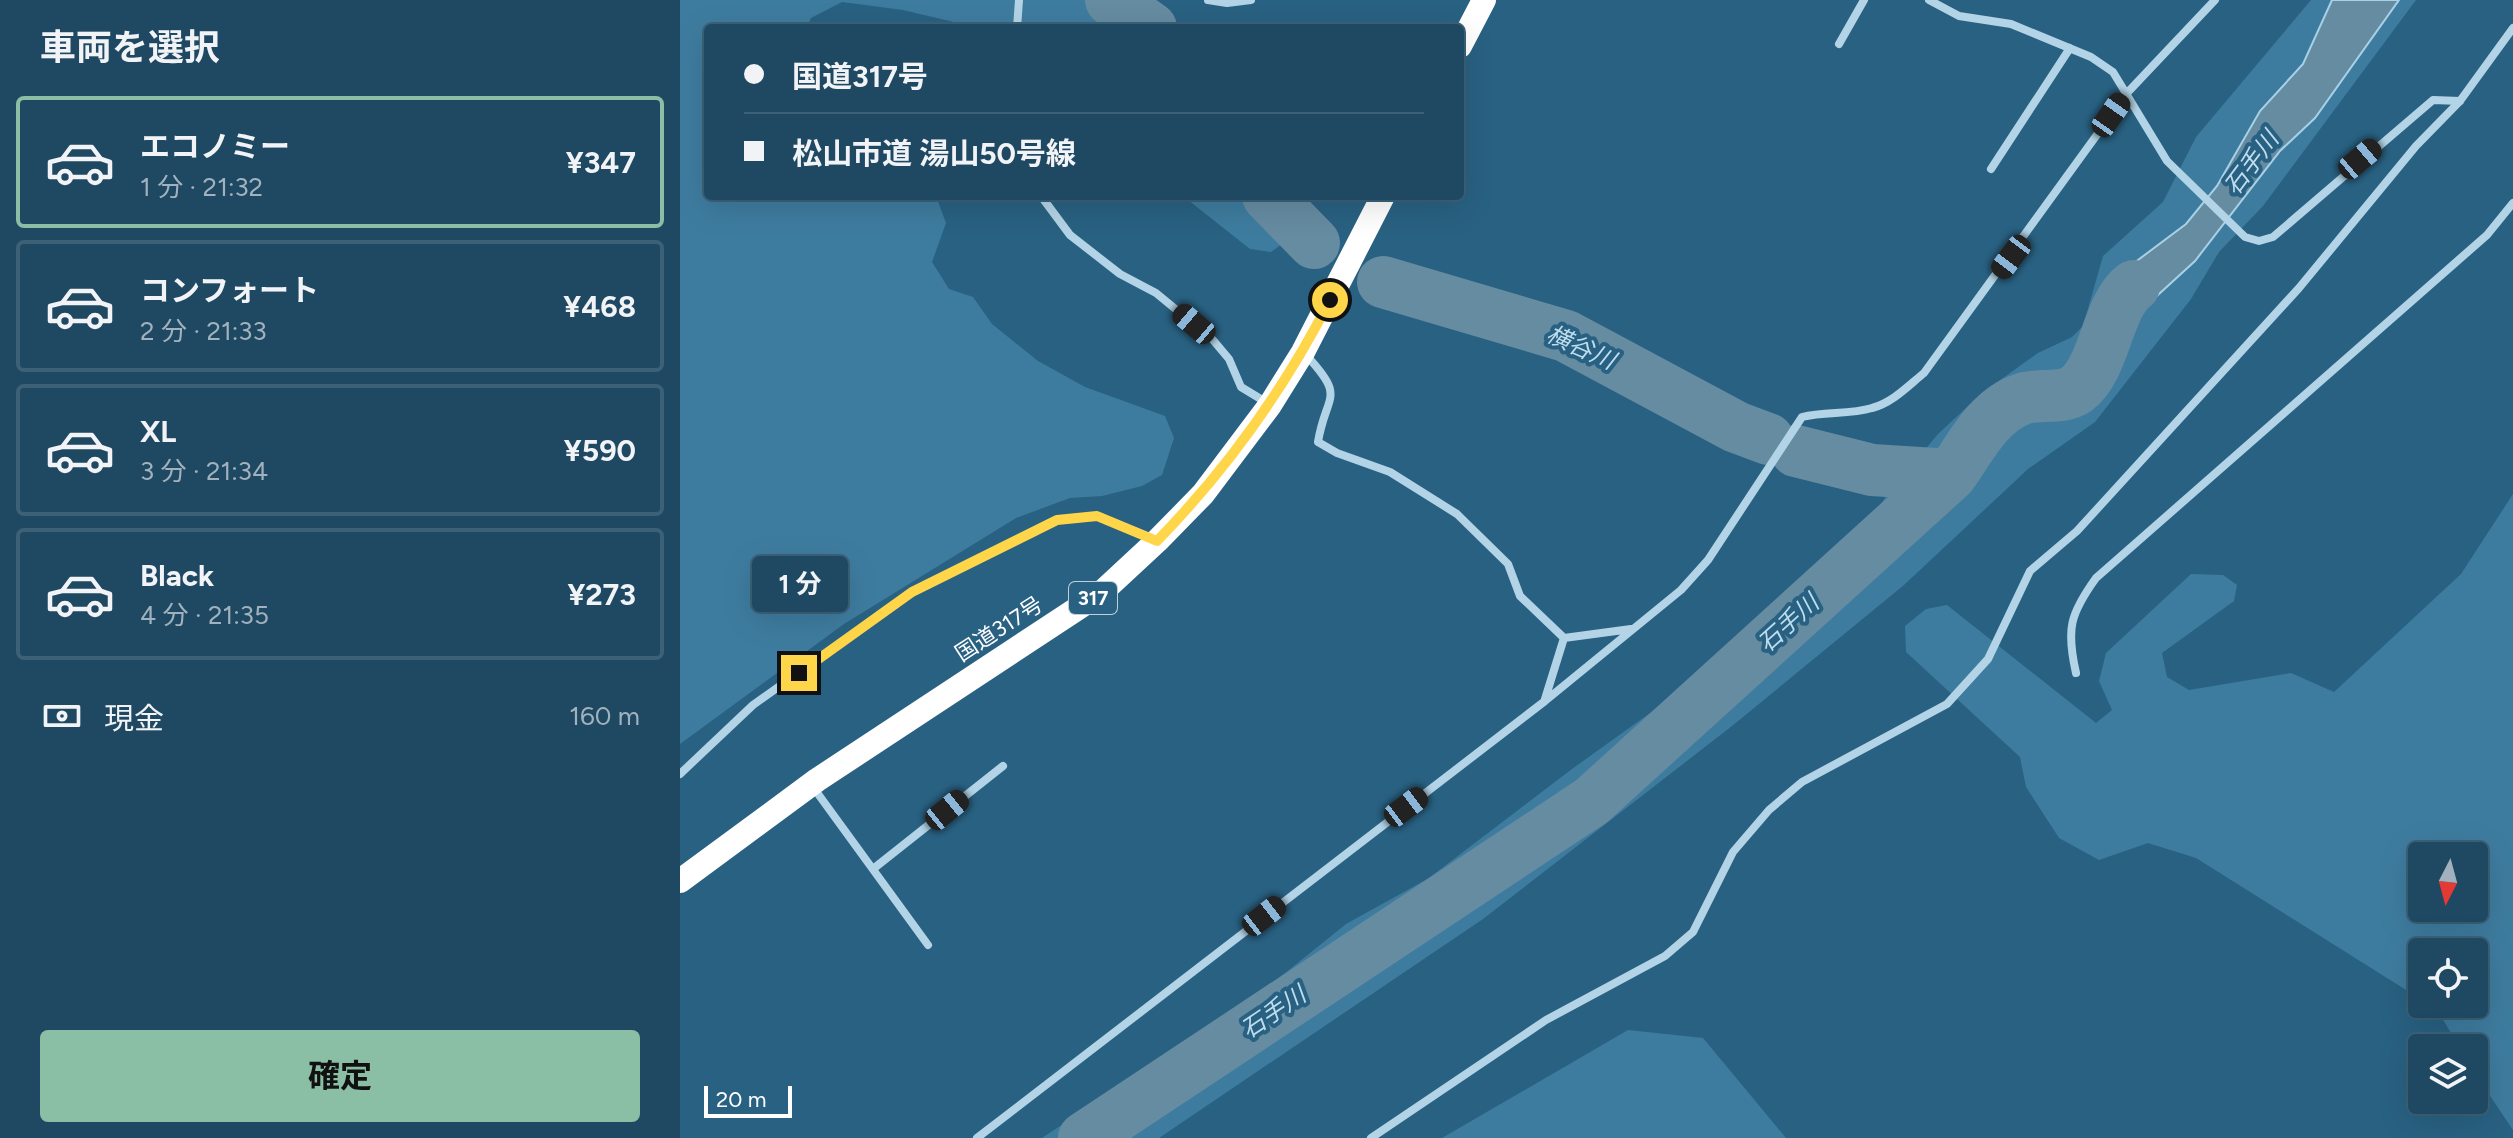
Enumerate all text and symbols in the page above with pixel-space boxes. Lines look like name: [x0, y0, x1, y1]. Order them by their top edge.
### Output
text: 車両を選択: [40, 26, 220, 69]
text: 国道317号: [792, 58, 928, 95]
car: [2087, 88, 2135, 142]
water label: 石手川: [2218, 123, 2286, 200]
icon: car: [44, 126, 116, 198]
text: エコノミー: [140, 128, 290, 165]
car: [2334, 134, 2386, 184]
text: 松山市道 湯山50号線: [792, 135, 1076, 172]
text: ¥347: [566, 144, 636, 181]
text: 1 分 · 21:32: [140, 171, 263, 203]
car: [1987, 231, 2035, 283]
icon: car: [44, 270, 116, 342]
text: コンフォート: [140, 272, 319, 309]
route start: [1312, 282, 1348, 318]
text: ¥468: [563, 288, 636, 325]
car: [1168, 299, 1220, 349]
text: 2 分 · 21:33: [140, 315, 267, 347]
water label: 横谷川: [1542, 319, 1623, 376]
text: XL: [140, 413, 176, 450]
icon: car: [44, 414, 116, 486]
text: ¥590: [564, 432, 636, 469]
text: 3 分 · 21:34: [140, 455, 268, 487]
text: Black: [140, 557, 214, 594]
callout: 1 分: [751, 557, 847, 613]
icon: car: [44, 558, 116, 630]
text: 1 分: [778, 568, 822, 600]
text: ¥273: [567, 576, 636, 613]
road number: 317: [1069, 582, 1117, 614]
water label: 石手川: [1752, 586, 1827, 658]
street label: 国道317号: [950, 591, 1048, 667]
text: 4 分 · 21:35: [140, 599, 269, 631]
route end: [781, 655, 817, 691]
icon: cash: [40, 694, 84, 738]
text: 現金: [104, 700, 164, 737]
text: 160 m: [569, 700, 640, 732]
car: [1380, 783, 1432, 831]
car: [921, 786, 973, 834]
north arrow: [2408, 842, 2488, 922]
map controls: [2408, 842, 2488, 1114]
car: [1238, 892, 1290, 940]
button: locate: [2408, 938, 2488, 1018]
water label: 石手川: [1235, 978, 1313, 1044]
button: 確定: [40, 1030, 640, 1122]
button: layers: [2408, 1034, 2488, 1114]
scale bar: [704, 1082, 792, 1118]
text: 20 m: [716, 1086, 767, 1113]

